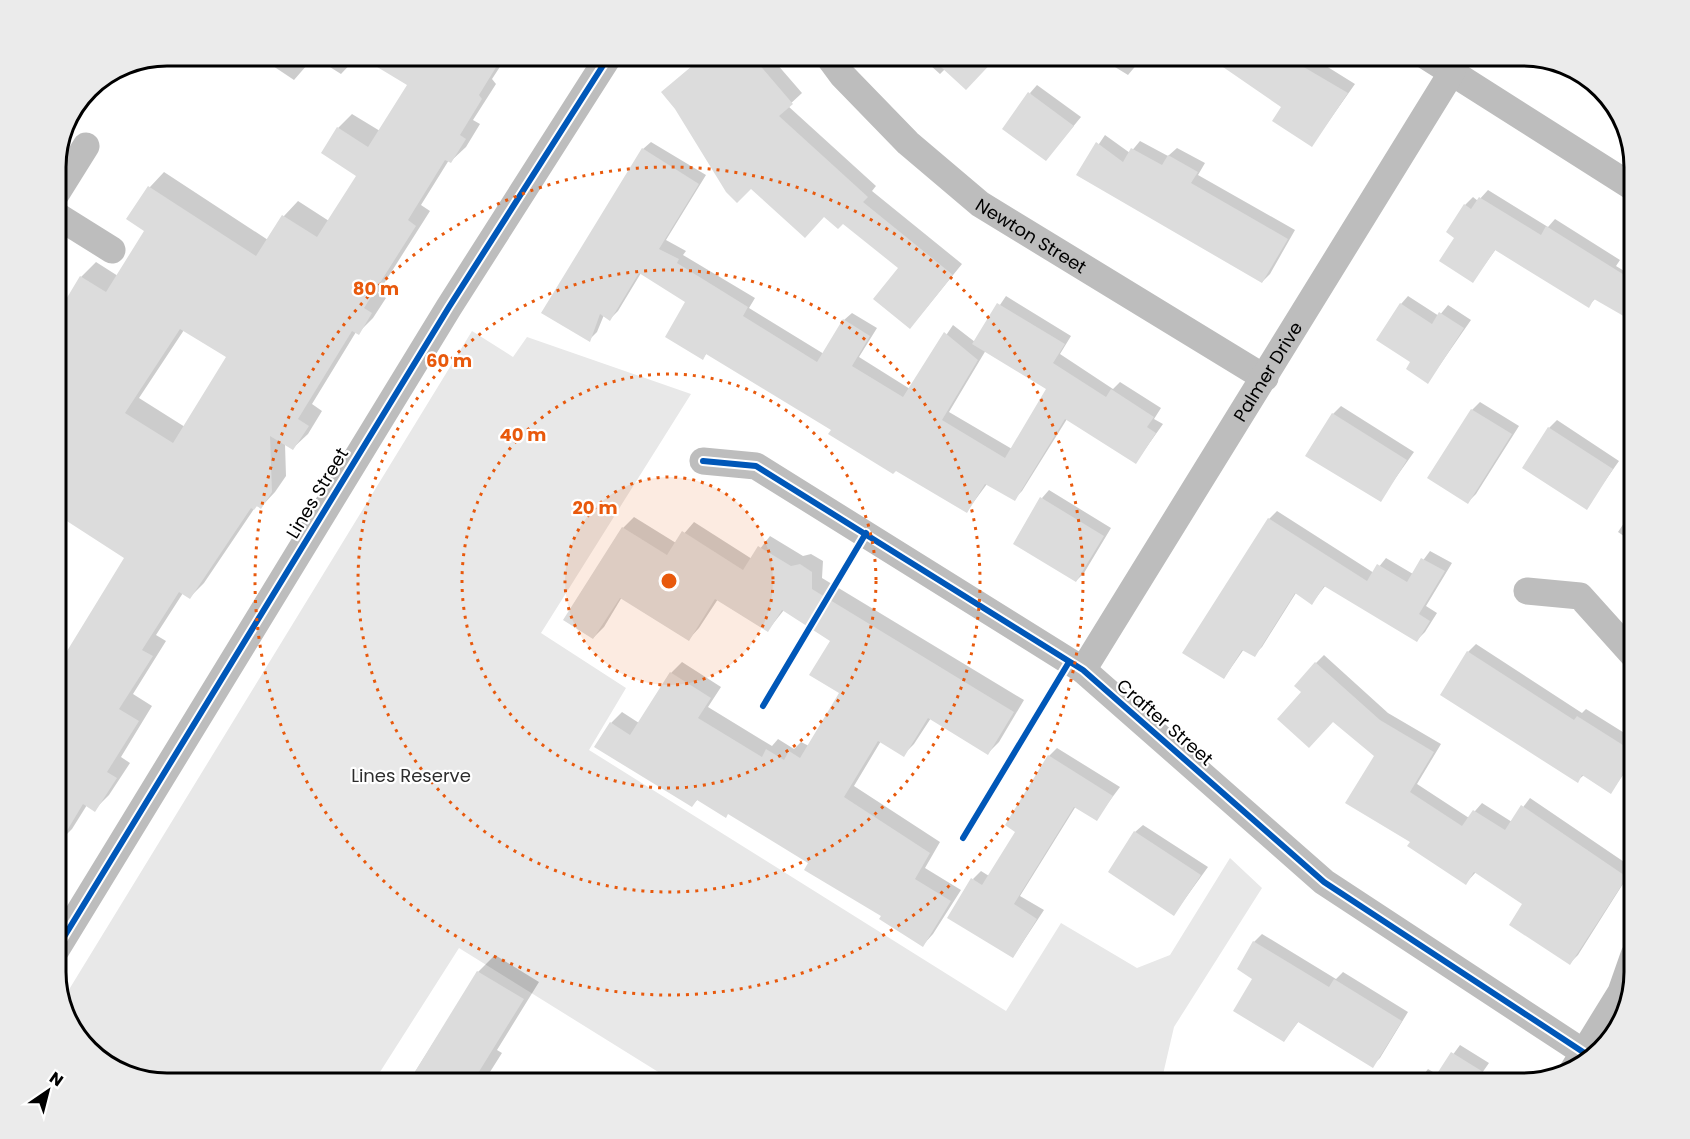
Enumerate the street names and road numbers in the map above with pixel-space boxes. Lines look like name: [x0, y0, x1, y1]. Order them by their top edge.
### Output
street label: Newton Street: [971, 192, 1092, 279]
street label: Palmer Drive: [1227, 316, 1308, 426]
street label: Lines Street: [280, 443, 354, 543]
street label: Crafter Street: [1111, 673, 1219, 771]

